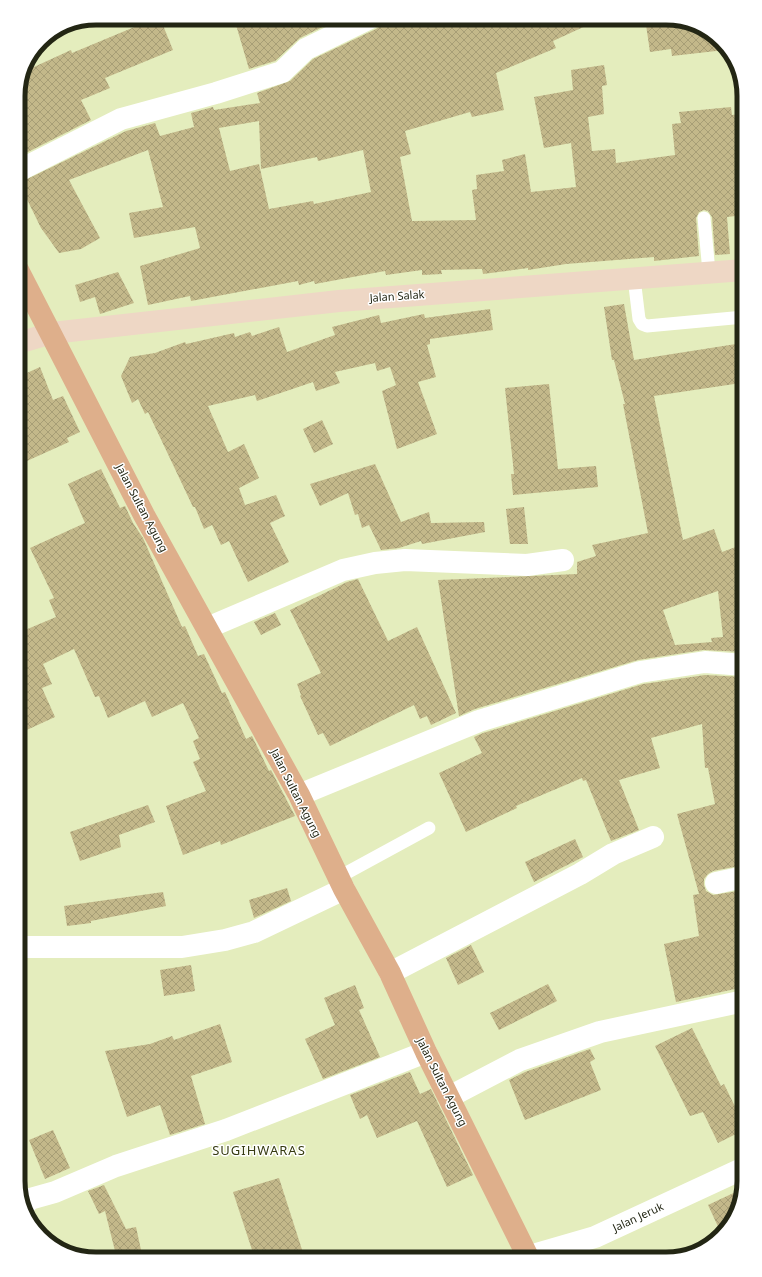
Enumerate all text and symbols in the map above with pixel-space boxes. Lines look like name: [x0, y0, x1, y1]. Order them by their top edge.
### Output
street label: Jalan Salak: [368, 286, 425, 305]
street label: Jalan Sultan Agung: [112, 460, 172, 554]
street label: Jalan Sultan Agung: [267, 745, 325, 840]
street label: Jalan Sultan Agung: [413, 1034, 471, 1129]
district label: SUGIHWARAS: [212, 1141, 306, 1159]
street label: Jalan Jeruk: [609, 1198, 666, 1235]

